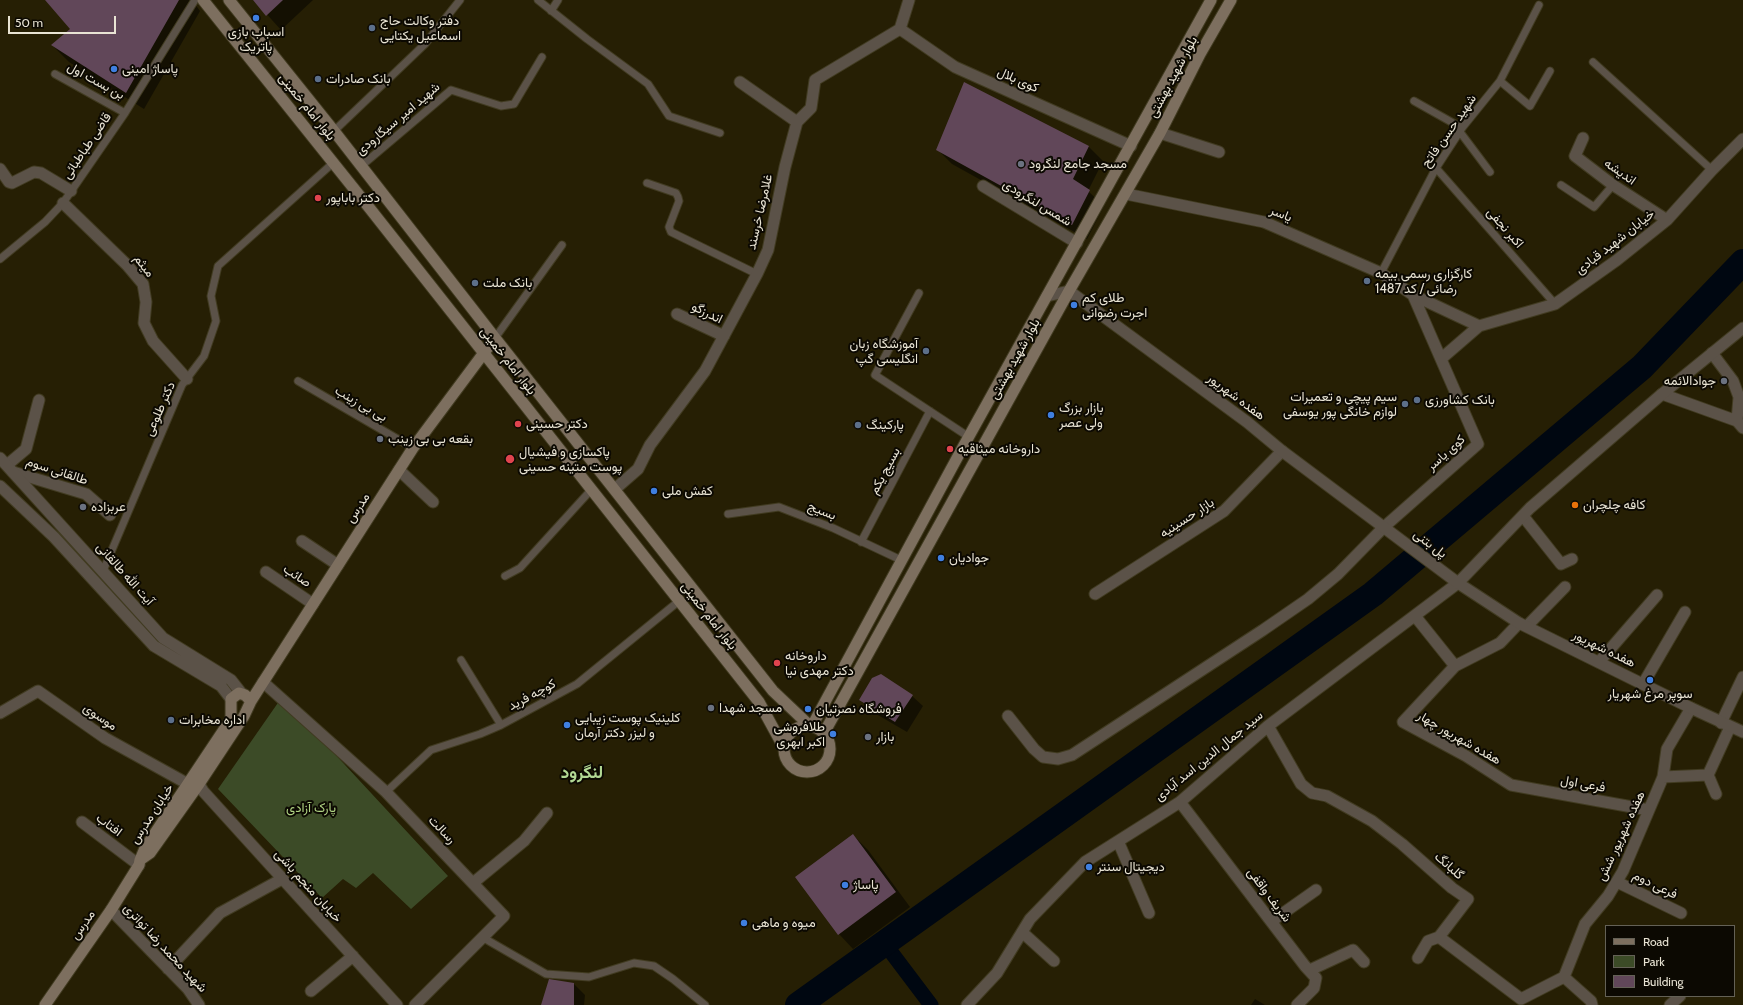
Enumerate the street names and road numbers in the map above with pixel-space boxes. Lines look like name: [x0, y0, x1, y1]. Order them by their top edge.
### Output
street label: بلوار شهید بهشتی: [1145, 34, 1201, 120]
street label: بن بست اول: [65, 59, 127, 103]
street label: کوی بلال: [995, 64, 1041, 96]
street label: بلوار امام خمینی: [275, 70, 339, 144]
street label: شهید امیر سیگارودی: [353, 79, 443, 159]
street label: شهید حسن فاتح: [1418, 91, 1480, 171]
street label: قاضی طباطبائی: [59, 110, 115, 182]
street label: اندیشه: [1601, 155, 1639, 189]
street label: غلامرضا خرسند: [744, 173, 776, 251]
street label: شمس لنگرودی: [1000, 176, 1074, 230]
street label: یاسر: [1268, 203, 1294, 225]
street label: اکبر نجفی: [1483, 205, 1527, 251]
street label: خیابان شهید قبادی: [1572, 206, 1658, 278]
street label: میثم: [130, 252, 158, 280]
street label: اندرزگو: [689, 299, 725, 327]
street label: بلوار شهید بهشتی: [986, 316, 1044, 402]
street label: بلوار امام خمینی: [477, 324, 539, 398]
street label: هفده شهریور: [1204, 370, 1268, 424]
street label: دکتر طلوعی: [141, 379, 179, 439]
street label: بی بی زینب: [332, 383, 390, 425]
street label: کوی یاسر: [1424, 432, 1468, 474]
street label: بسیج یکم: [866, 445, 904, 497]
street label: طالقانی سوم: [24, 454, 90, 488]
street label: مدرس: [343, 490, 373, 526]
street label: بازار حسینیه: [1157, 495, 1217, 541]
street label: بسیج: [806, 498, 838, 524]
street label: پل بتنی: [1410, 526, 1450, 562]
street label: آیت الله طالقانی: [93, 539, 157, 609]
street label: صائب: [280, 561, 314, 591]
street label: بلوار امام خمینی: [678, 579, 740, 653]
street label: هفده شهریور: [1570, 627, 1638, 671]
street label: کوچه فرید: [505, 676, 559, 714]
street label: موسوی: [80, 700, 120, 734]
street label: سید جمال الدین اسد آبادی: [1152, 708, 1266, 804]
street label: هفده شهریور چهار: [1414, 708, 1504, 768]
street label: فرعی اول: [1559, 772, 1607, 796]
street label: خیابان مدرس: [127, 781, 177, 847]
street label: هفده شهریور شش: [1593, 789, 1649, 883]
street label: افتاب: [93, 810, 125, 840]
street label: رسالت: [425, 813, 459, 847]
street label: خیابان منجم باشی: [271, 846, 345, 926]
street label: گلبانگ: [1431, 849, 1467, 883]
street label: شریف واقفی: [1244, 865, 1294, 925]
street label: فرعی دوم: [1630, 868, 1680, 902]
street label: شهید محمد رضا تواتری: [120, 900, 210, 996]
street label: مدرس: [67, 907, 99, 943]

